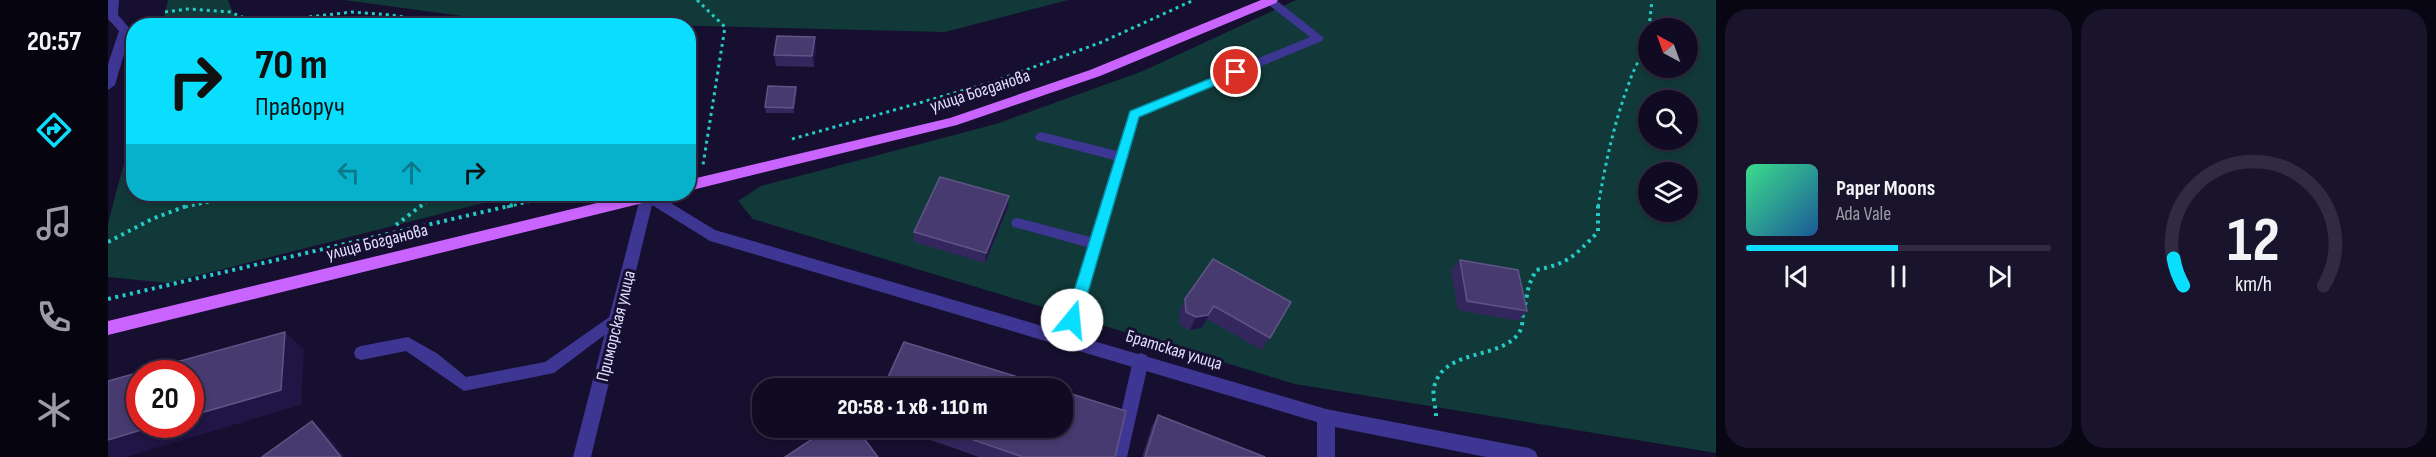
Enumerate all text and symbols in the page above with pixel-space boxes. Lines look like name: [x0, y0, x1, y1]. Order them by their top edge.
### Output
north arrow: [1638, 18, 1698, 78]
map controls: [1638, 18, 1698, 222]
text: 20:57: [27, 26, 81, 58]
text: 70 m: [255, 40, 328, 91]
icon: right: [156, 42, 234, 120]
pin: [1210, 46, 1261, 97]
icon: arrive: [1219, 55, 1252, 88]
street label: улица Богданова: [927, 65, 1033, 117]
button: search: [1638, 90, 1698, 150]
text: Праворуч: [255, 91, 345, 123]
icon: directions: [33, 109, 75, 151]
icon: left: [332, 156, 365, 189]
icon: ahead: [395, 156, 428, 189]
icon: right: [458, 156, 491, 189]
button: layers: [1638, 162, 1698, 222]
text: Paper Moons: [1836, 175, 1935, 202]
icon: music: [33, 202, 75, 244]
text: Ada Vale: [1836, 202, 1891, 226]
text: 12: [2227, 204, 2280, 279]
street label: улица Богданова: [324, 219, 430, 265]
icon: previous: [1780, 260, 1813, 293]
icon: pause: [1882, 260, 1915, 293]
icon: next: [1983, 260, 2016, 293]
street label: Приморская улица: [592, 268, 640, 384]
text: km/h: [2235, 272, 2272, 297]
position arrow: [1040, 288, 1104, 352]
icon: phone: [33, 296, 75, 338]
street label: Братская улица: [1123, 325, 1225, 375]
speed limit sign: 20: [126, 360, 204, 438]
icon: climate: [33, 389, 75, 431]
text: 20:58 · 1 хв · 110 m: [837, 394, 988, 421]

